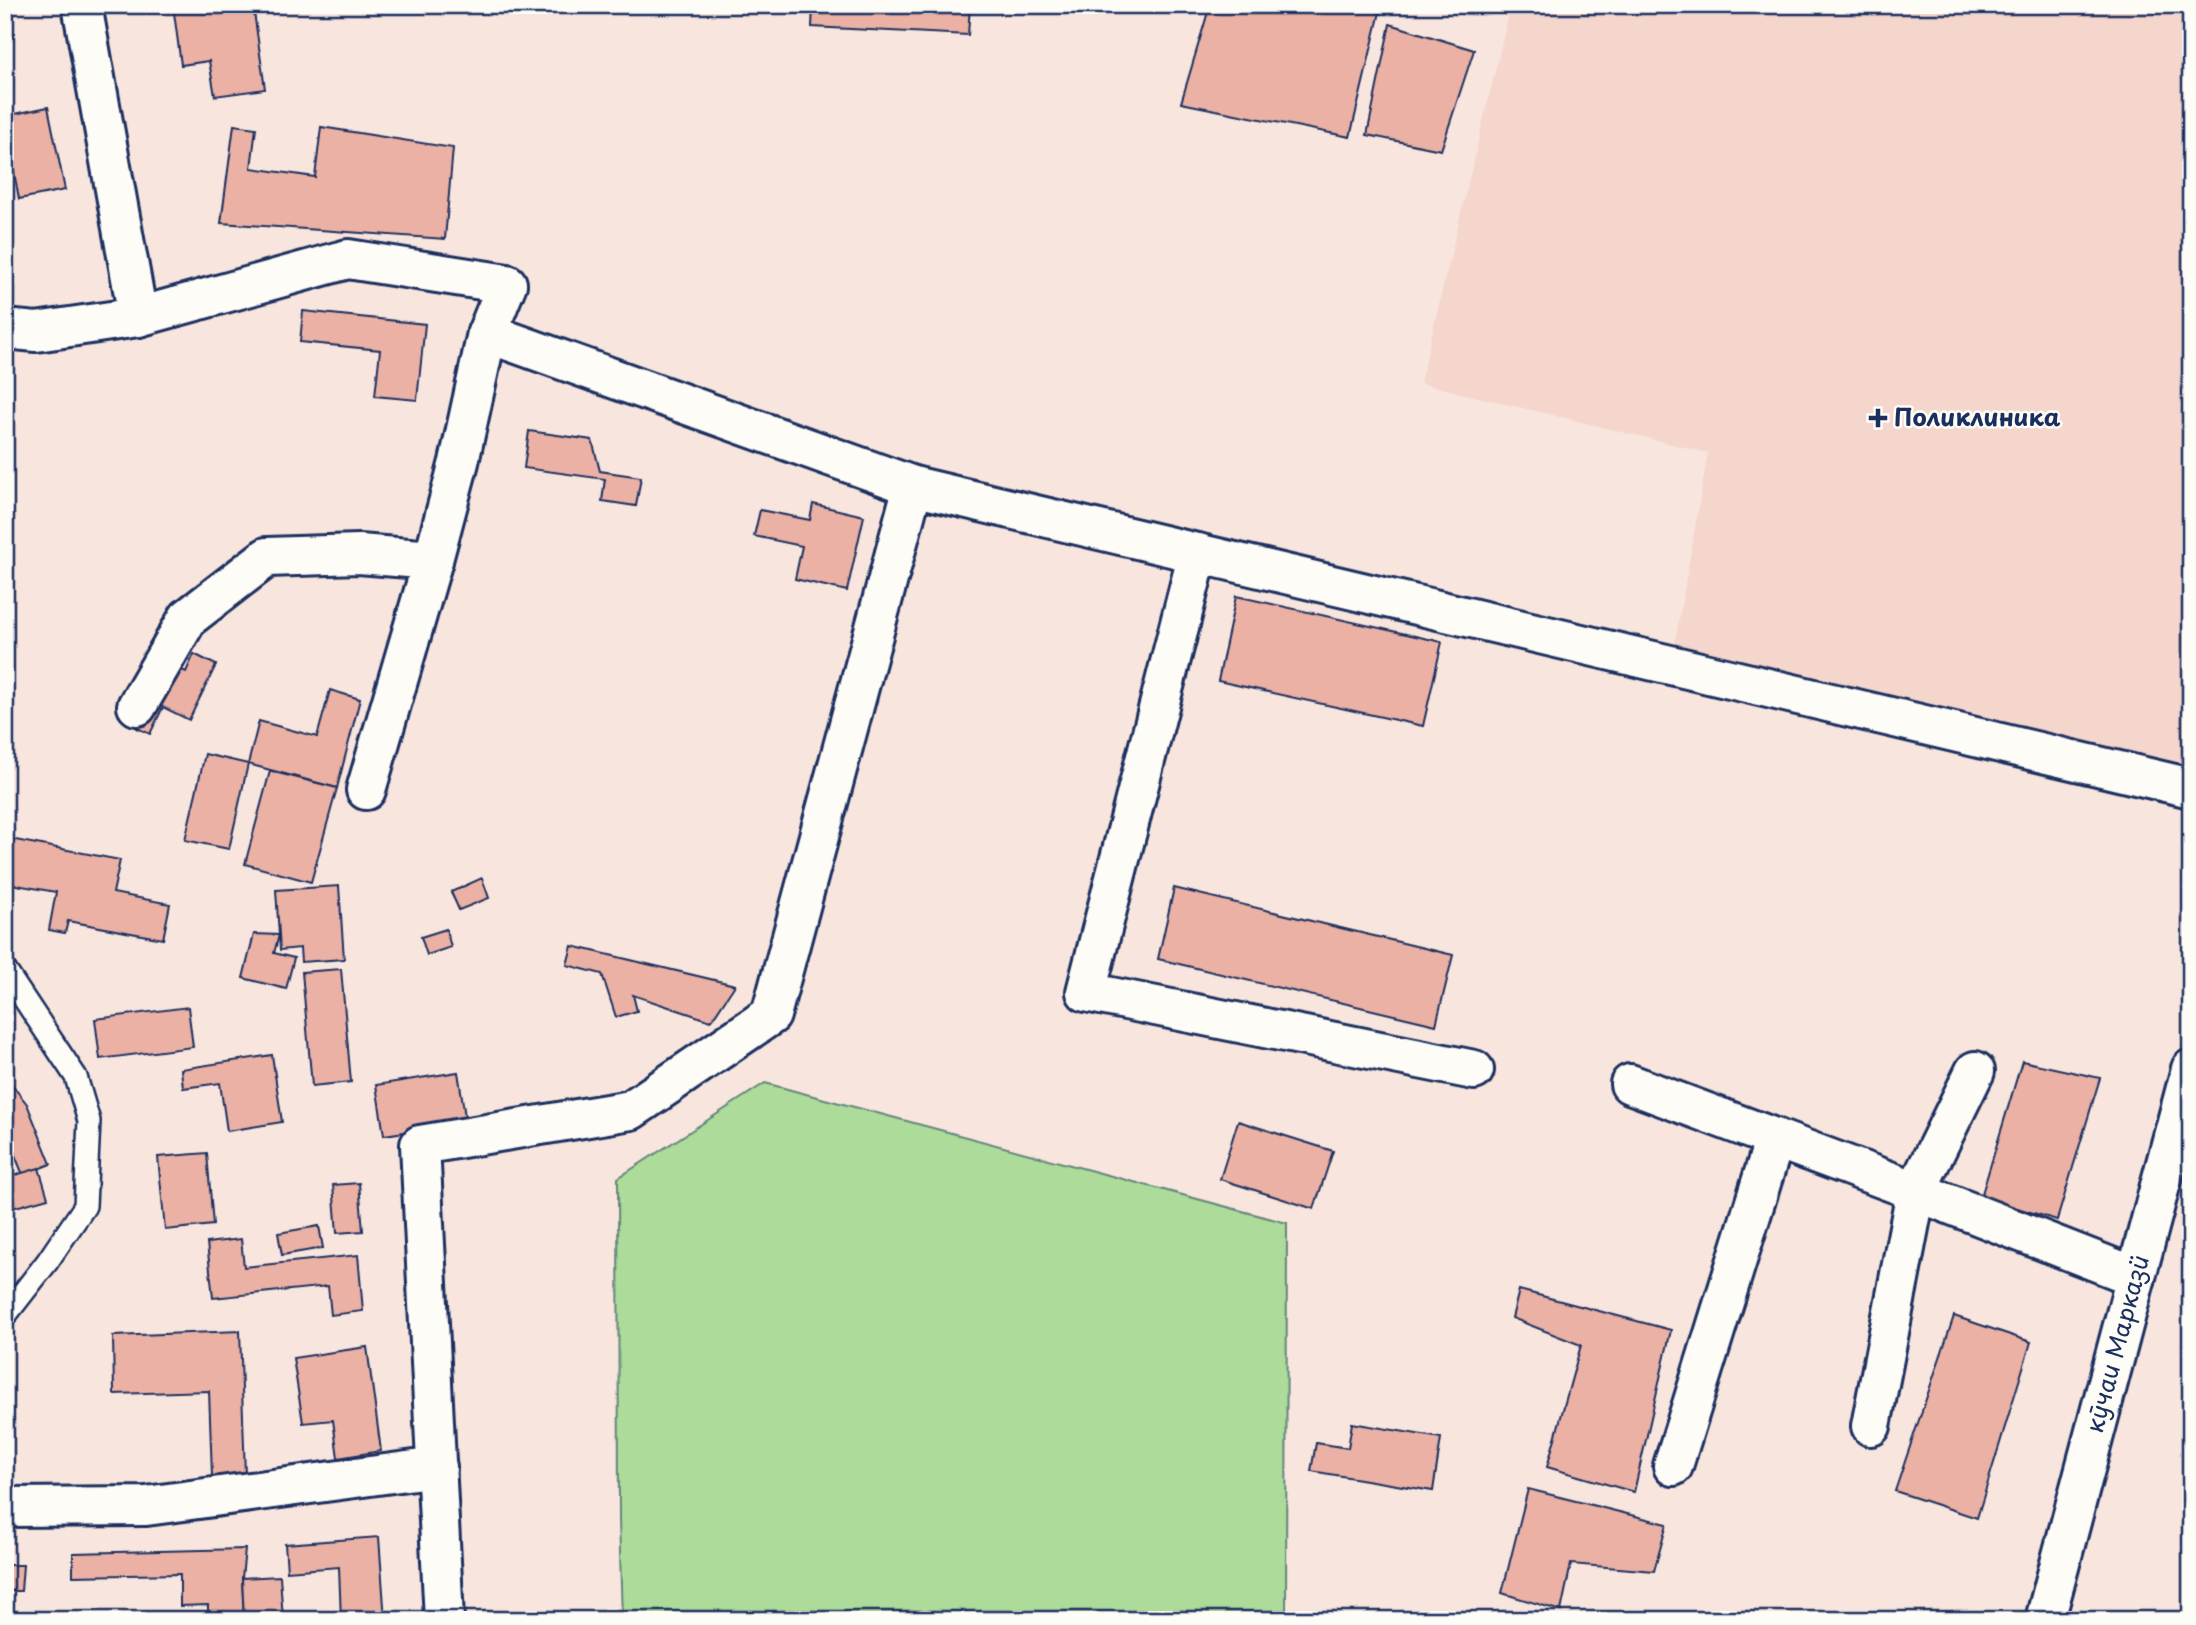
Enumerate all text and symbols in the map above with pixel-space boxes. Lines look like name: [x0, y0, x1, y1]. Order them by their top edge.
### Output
place label: Поликлиника: [1894, 398, 2061, 434]
marker: Поликлиника: [1868, 408, 1888, 428]
street label: кӯчаи Марказӣ: [2075, 1250, 2157, 1437]

